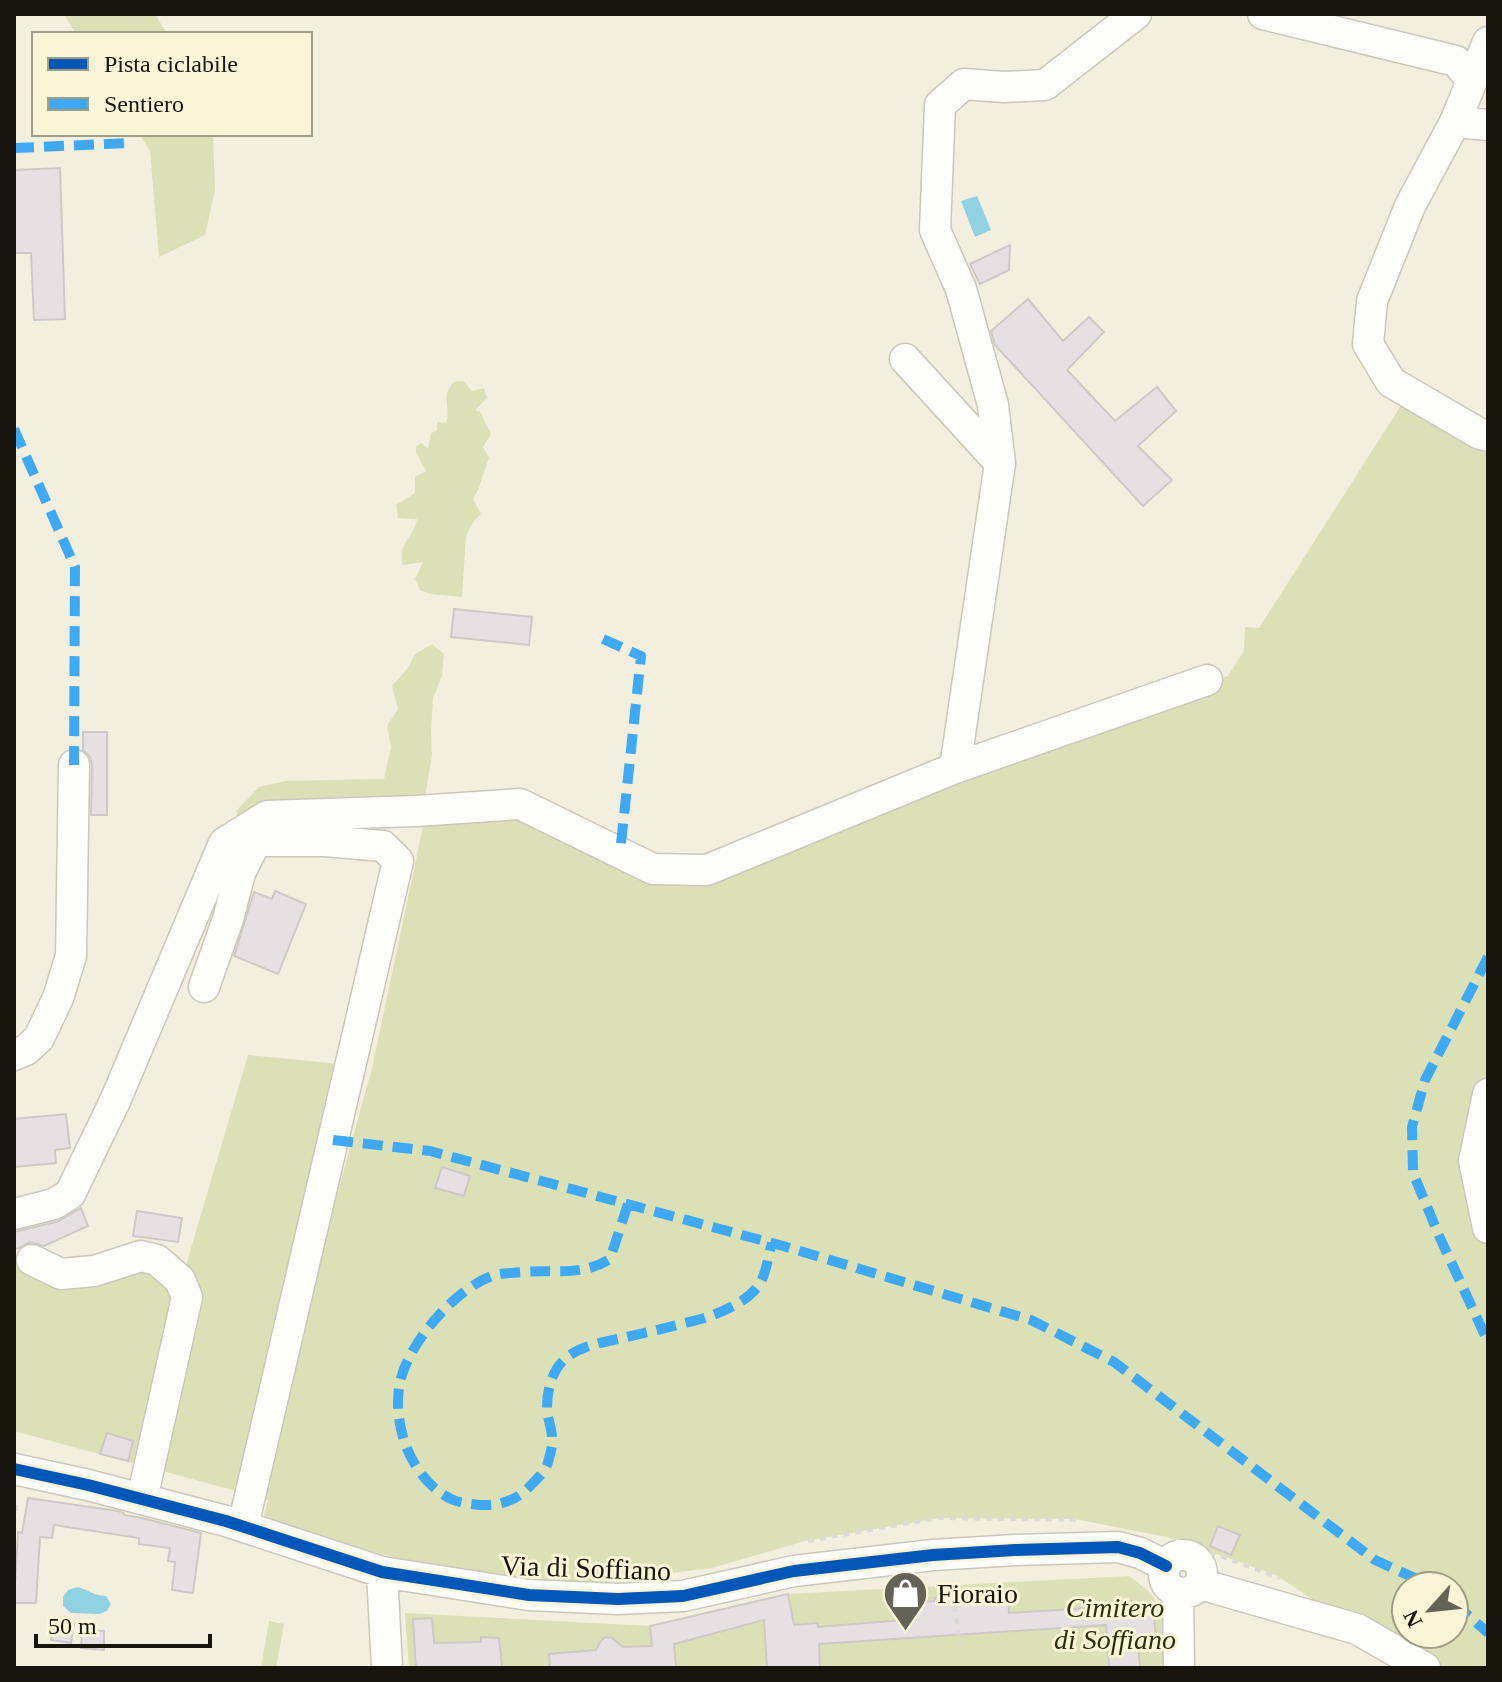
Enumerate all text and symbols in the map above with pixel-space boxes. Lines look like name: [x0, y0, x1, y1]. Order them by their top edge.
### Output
legend: [32, 32, 312, 136]
text: Pista ciclabile: [104, 51, 238, 77]
text: Sentiero: [104, 91, 184, 117]
street label: Via di Soffiano: [500, 1550, 672, 1586]
shop icon: Fioraio: [882, 1569, 930, 1632]
north arrow: [1390, 1570, 1470, 1650]
place label: Fioraio: [937, 1578, 1018, 1609]
park label: Cimitero di Soffiano: [1054, 1592, 1176, 1655]
scale bar: [36, 1598, 210, 1648]
text: N: [1398, 1606, 1427, 1632]
text: 50 m: [48, 1613, 97, 1639]

